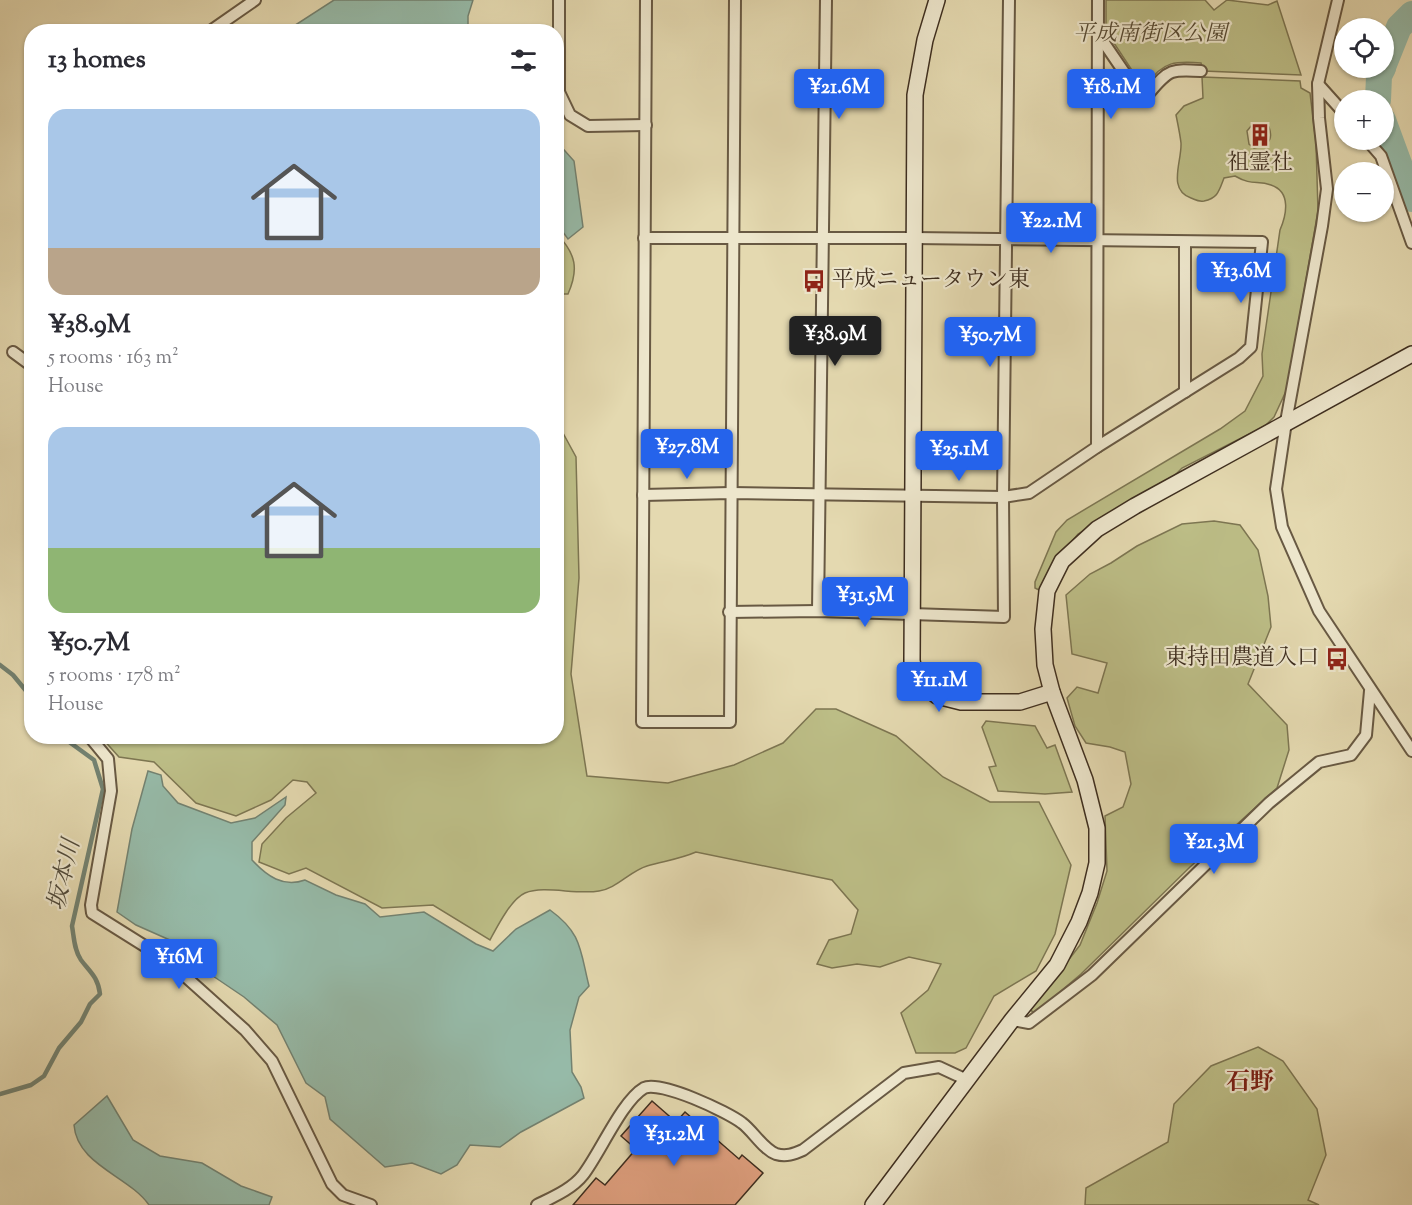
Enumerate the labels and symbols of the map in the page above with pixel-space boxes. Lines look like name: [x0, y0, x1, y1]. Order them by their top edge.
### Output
park label: 平成南街区公園: [1073, 19, 1230, 51]
pin: ¥21.6M: [790, 69, 888, 120]
pin: ¥18.1M: [1062, 69, 1160, 120]
building icon: 祖霊社: [1247, 122, 1273, 148]
place label: 祖霊社: [1227, 148, 1293, 180]
pin: ¥22.1M: [1002, 203, 1100, 254]
pin: ¥13.6M: [1192, 253, 1290, 304]
place label: 平成ニュータウン東: [832, 265, 1030, 297]
bus stop icon: 平成ニュータウン東: [801, 268, 827, 294]
pin: ¥38.9M: [786, 316, 884, 367]
pin: ¥50.7M: [941, 317, 1039, 368]
pin: ¥27.8M: [638, 429, 736, 480]
pin: ¥25.1M: [910, 431, 1008, 482]
pin: ¥31.5M: [816, 577, 914, 628]
place label: 東持田農道入口: [1165, 643, 1319, 675]
bus stop icon: 東持田農道入口: [1324, 646, 1350, 672]
pin: ¥11.1M: [890, 662, 988, 713]
pin: ¥21.3M: [1165, 824, 1263, 875]
water label: 坂本川: [40, 833, 90, 914]
pin: ¥16M: [143, 939, 215, 990]
district label: 石野: [1226, 1066, 1274, 1100]
pin: ¥31.2M: [625, 1116, 723, 1167]

